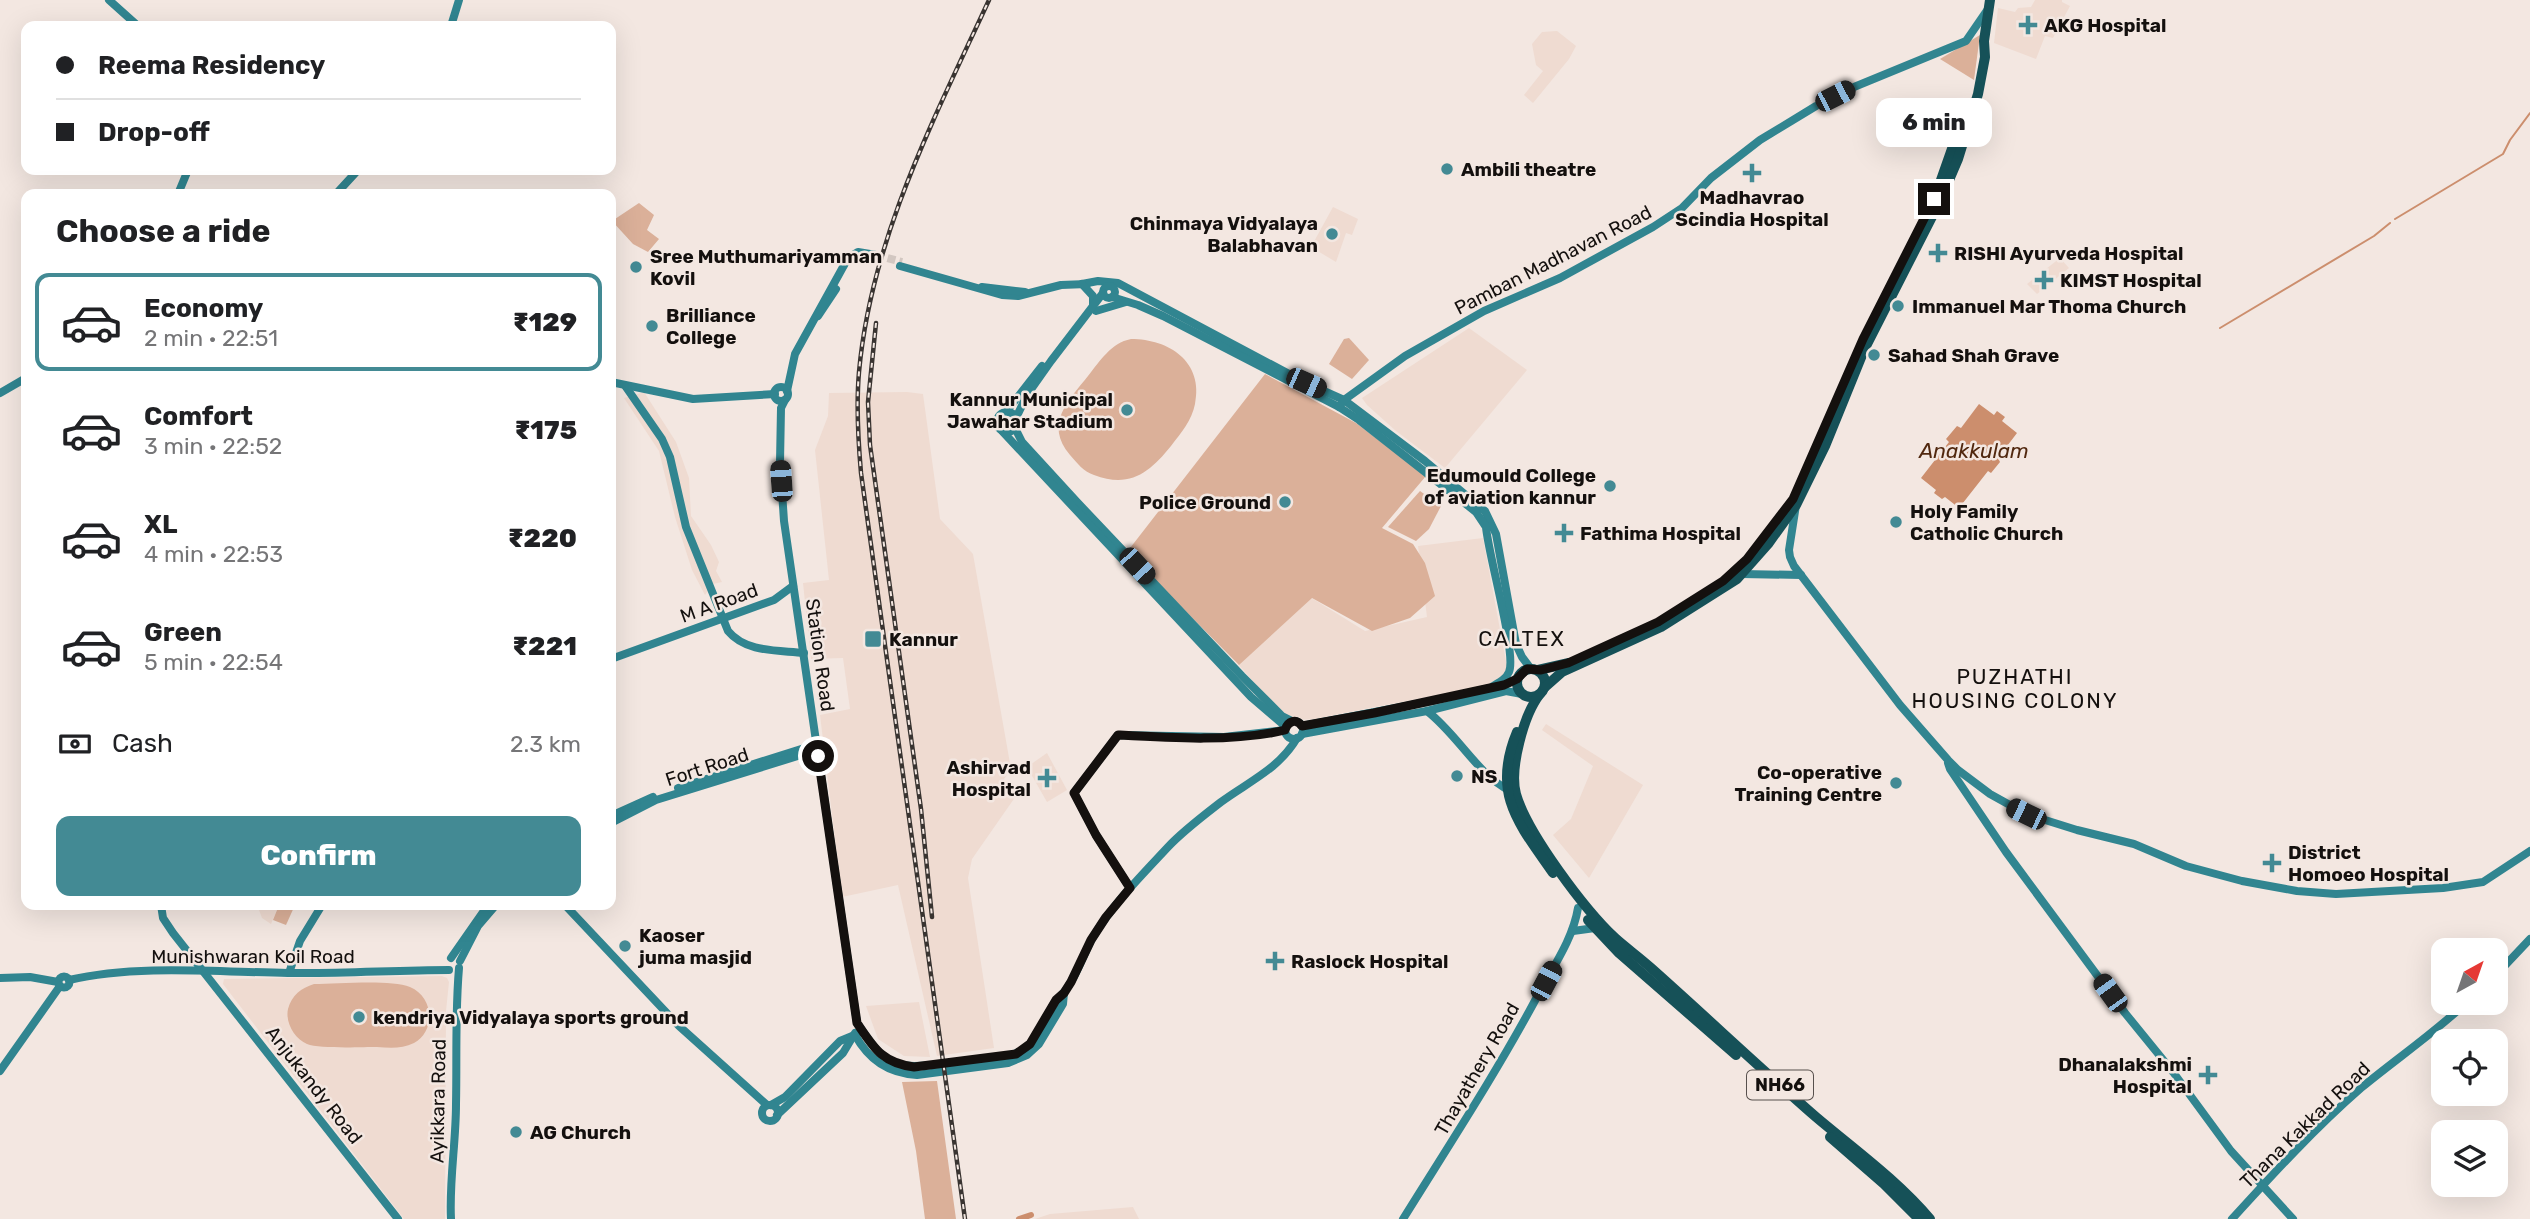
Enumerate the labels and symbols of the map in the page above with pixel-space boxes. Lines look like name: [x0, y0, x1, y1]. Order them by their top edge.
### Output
place label: AKG Hospital: [2044, 14, 2166, 37]
marker: AKG Hospital: [2018, 15, 2038, 35]
car: [1812, 77, 1859, 115]
callout: 6 min: [1876, 97, 1992, 146]
place label: Ambili theatre: [1461, 158, 1596, 181]
marker: Ambili theatre: [1439, 161, 1455, 177]
marker: Madhavrao Scindia Hospital: [1742, 163, 1762, 183]
route end: [1918, 183, 1950, 215]
place label: Madhavrao Scindia Hospital: [1675, 186, 1829, 231]
street label: Pamban Madhavan Road: [1451, 200, 1655, 320]
place label: Chinmaya Vidyalaya Balabhavan: [1130, 212, 1318, 257]
marker: Chinmaya Vidyalaya Balabhavan: [1324, 226, 1340, 242]
place label: RISHI Ayurveda Hospital: [1954, 242, 2183, 265]
marker: RISHI Ayurveda Hospital: [1928, 243, 1948, 263]
place label: Sree Muthumariyamman Kovil: [650, 245, 882, 290]
marker: Sree Muthumariyamman Kovil: [628, 259, 644, 275]
place label: KIMST Hospital: [2060, 269, 2202, 292]
marker: KIMST Hospital: [2034, 270, 2054, 290]
place label: Immanuel Mar Thoma Church: [1912, 295, 2186, 318]
marker: Immanuel Mar Thoma Church: [1890, 298, 1906, 314]
place label: Brilliance College: [666, 304, 756, 349]
marker: Brilliance College: [644, 318, 660, 334]
place label: Sahad Shah Grave: [1888, 344, 2059, 367]
marker: Sahad Shah Grave: [1866, 347, 1882, 363]
car: [1283, 365, 1330, 401]
place label: Kannur Municipal Jawahar Stadium: [947, 388, 1113, 433]
marker: Kannur Municipal Jawahar Stadium: [1119, 402, 1135, 418]
water label: Anakkulam: [1918, 438, 2029, 463]
car: [770, 459, 793, 503]
place label: Edumould College of aviation kannur: [1424, 464, 1596, 509]
marker: Edumould College of aviation kannur: [1602, 478, 1618, 494]
place label: Police Ground: [1139, 491, 1271, 514]
marker: Police Ground: [1277, 494, 1293, 510]
place label: Holy Family Catholic Church: [1910, 500, 2063, 545]
marker: Holy Family Catholic Church: [1888, 514, 1904, 530]
place label: Fathima Hospital: [1580, 522, 1741, 545]
marker: Fathima Hospital: [1554, 523, 1574, 543]
car: [1115, 543, 1160, 589]
street label: M A Road: [677, 578, 761, 628]
street label: Station Road: [801, 597, 839, 713]
district label: CALTEX: [1478, 626, 1566, 651]
place label: Kannur: [889, 628, 958, 651]
marker: Kannur: [863, 629, 883, 649]
district label: PUZHATHI HOUSING COLONY: [1912, 664, 2118, 713]
route start: [802, 740, 834, 772]
street label: Fort Road: [662, 743, 752, 791]
place label: Ashirvad Hospital: [946, 756, 1031, 801]
place label: Co-operative Training Centre: [1735, 761, 1882, 806]
place label: NS: [1471, 765, 1498, 788]
marker: Ashirvad Hospital: [1037, 768, 1057, 788]
marker: NS: [1449, 768, 1465, 784]
marker: Co-operative Training Centre: [1888, 775, 1904, 791]
car: [2003, 795, 2050, 833]
place label: District Homoeo Hospital: [2288, 841, 2449, 886]
marker: District Homoeo Hospital: [2262, 853, 2282, 873]
place label: Kaoser juma masjid: [638, 924, 752, 969]
marker: Kaoser juma masjid: [617, 938, 633, 954]
north arrow: [2431, 938, 2508, 1015]
street label: Munishwaran Koil Road: [151, 945, 355, 968]
place label: Raslock Hospital: [1291, 950, 1448, 973]
marker: Raslock Hospital: [1265, 951, 1285, 971]
car: [1527, 958, 1566, 1004]
car: [2090, 970, 2131, 1016]
street label: Thayathery Road: [1430, 999, 1524, 1139]
place label: kendriya Vidyalaya sports ground: [373, 1006, 689, 1029]
marker: kendriya Vidyalaya sports ground: [351, 1009, 367, 1025]
street label: Anjukandy Road: [261, 1022, 367, 1148]
street label: Ayikkara Road: [425, 1039, 451, 1163]
place label: Dhanalakshmi Hospital: [2058, 1053, 2192, 1098]
street label: Thana Kakkad Road: [2235, 1057, 2375, 1193]
marker: Dhanalakshmi Hospital: [2198, 1065, 2218, 1085]
road number: NH66: [1747, 1070, 1813, 1100]
place label: AG Church: [530, 1121, 631, 1144]
marker: AG Church: [508, 1124, 524, 1140]

